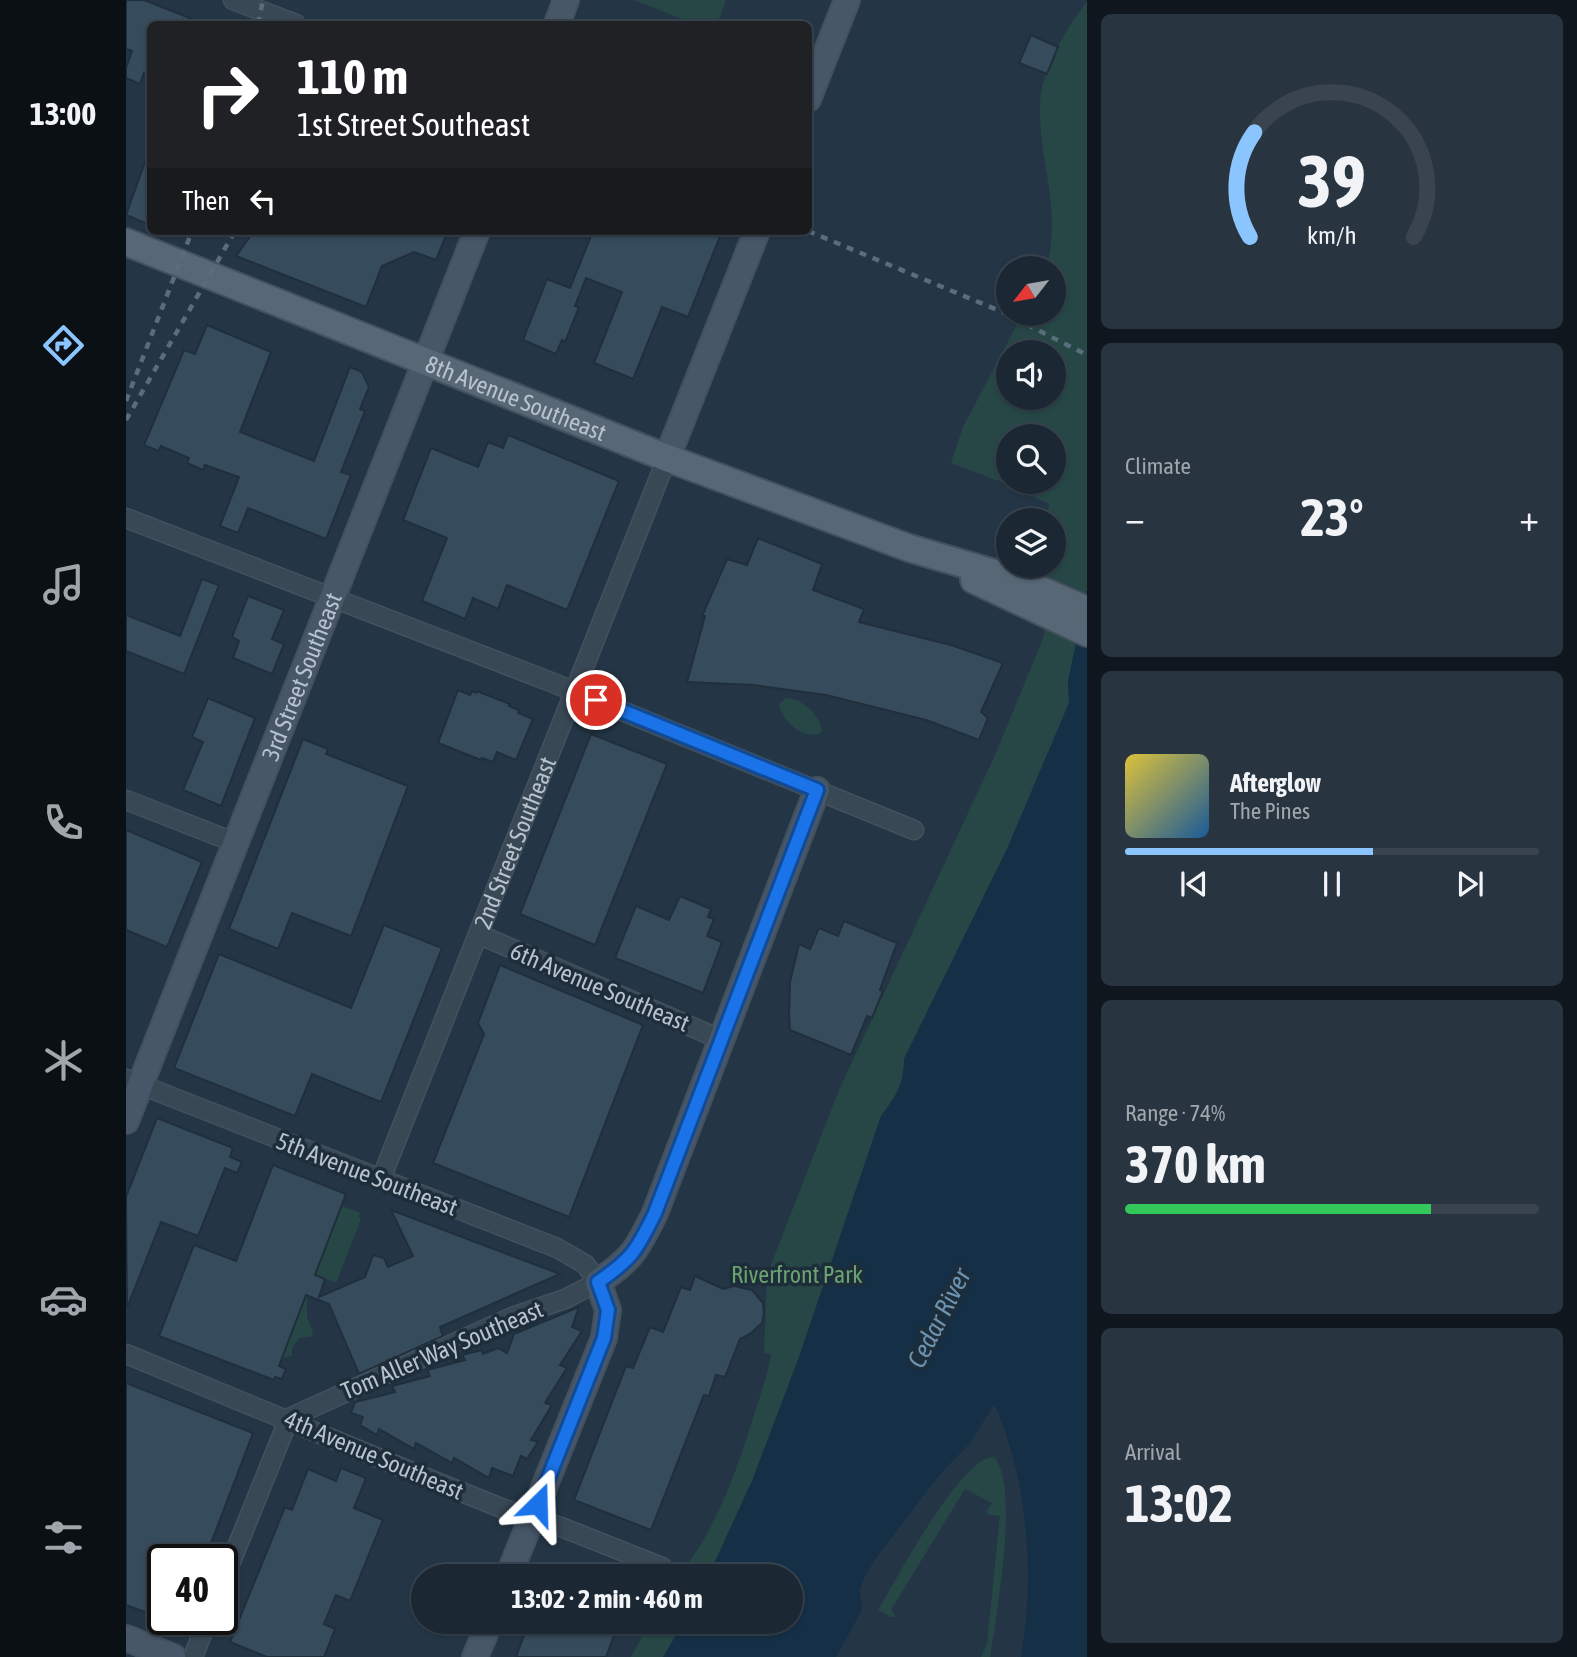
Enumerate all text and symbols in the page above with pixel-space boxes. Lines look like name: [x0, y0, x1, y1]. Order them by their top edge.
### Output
text: 110 m: [297, 48, 408, 104]
icon: right: [182, 49, 273, 140]
text: 13:00: [30, 95, 96, 132]
text: 1st Street Southeast: [297, 106, 530, 143]
text: 39: [1298, 140, 1366, 223]
icon: left: [244, 182, 282, 220]
text: Then: [182, 186, 230, 216]
text: km/h: [1307, 221, 1357, 249]
north arrow: [996, 256, 1066, 326]
map controls: [996, 256, 1066, 578]
icon: directions: [39, 321, 88, 370]
button: sound: [996, 340, 1066, 410]
street label: 8th Avenue Southeast: [422, 350, 610, 446]
button: search: [996, 424, 1066, 494]
text: Climate: [1125, 453, 1191, 479]
text: 23°: [1300, 487, 1364, 547]
text: −: [1125, 496, 1145, 539]
text: +: [1519, 496, 1539, 539]
button: layers: [996, 508, 1066, 578]
icon: music: [39, 560, 88, 609]
street label: 3rd Street Southeast: [256, 588, 347, 764]
pin: [566, 670, 626, 730]
icon: arrive: [577, 681, 615, 719]
street label: 2nd Street Southeast: [468, 753, 561, 932]
text: Afterglow: [1230, 768, 1321, 798]
icon: phone: [39, 798, 88, 847]
text: The Pines: [1230, 798, 1310, 824]
icon: previous: [1175, 865, 1213, 903]
icon: pause: [1313, 865, 1351, 903]
icon: next: [1451, 865, 1489, 903]
street label: 6th Avenue Southeast: [506, 937, 694, 1037]
icon: climate: [39, 1036, 88, 1085]
text: Range · 74%: [1125, 1100, 1225, 1126]
street label: 5th Avenue Southeast: [273, 1127, 461, 1221]
text: 370 km: [1125, 1134, 1266, 1194]
park label: Riverfront Park: [731, 1261, 863, 1288]
water label: Cedar River: [901, 1262, 977, 1373]
icon: car: [39, 1275, 88, 1324]
street label: Tom Aller Way Southeast: [337, 1295, 547, 1405]
street label: 4th Avenue Southeast: [280, 1405, 468, 1505]
text: Arrival: [1125, 1439, 1181, 1465]
position arrow: [501, 1467, 575, 1541]
text: 13:02: [1125, 1473, 1233, 1533]
icon: filters: [39, 1513, 88, 1562]
speed limit sign: 40: [147, 1544, 238, 1635]
text: 13:02 · 2 min · 460 m: [511, 1584, 703, 1614]

